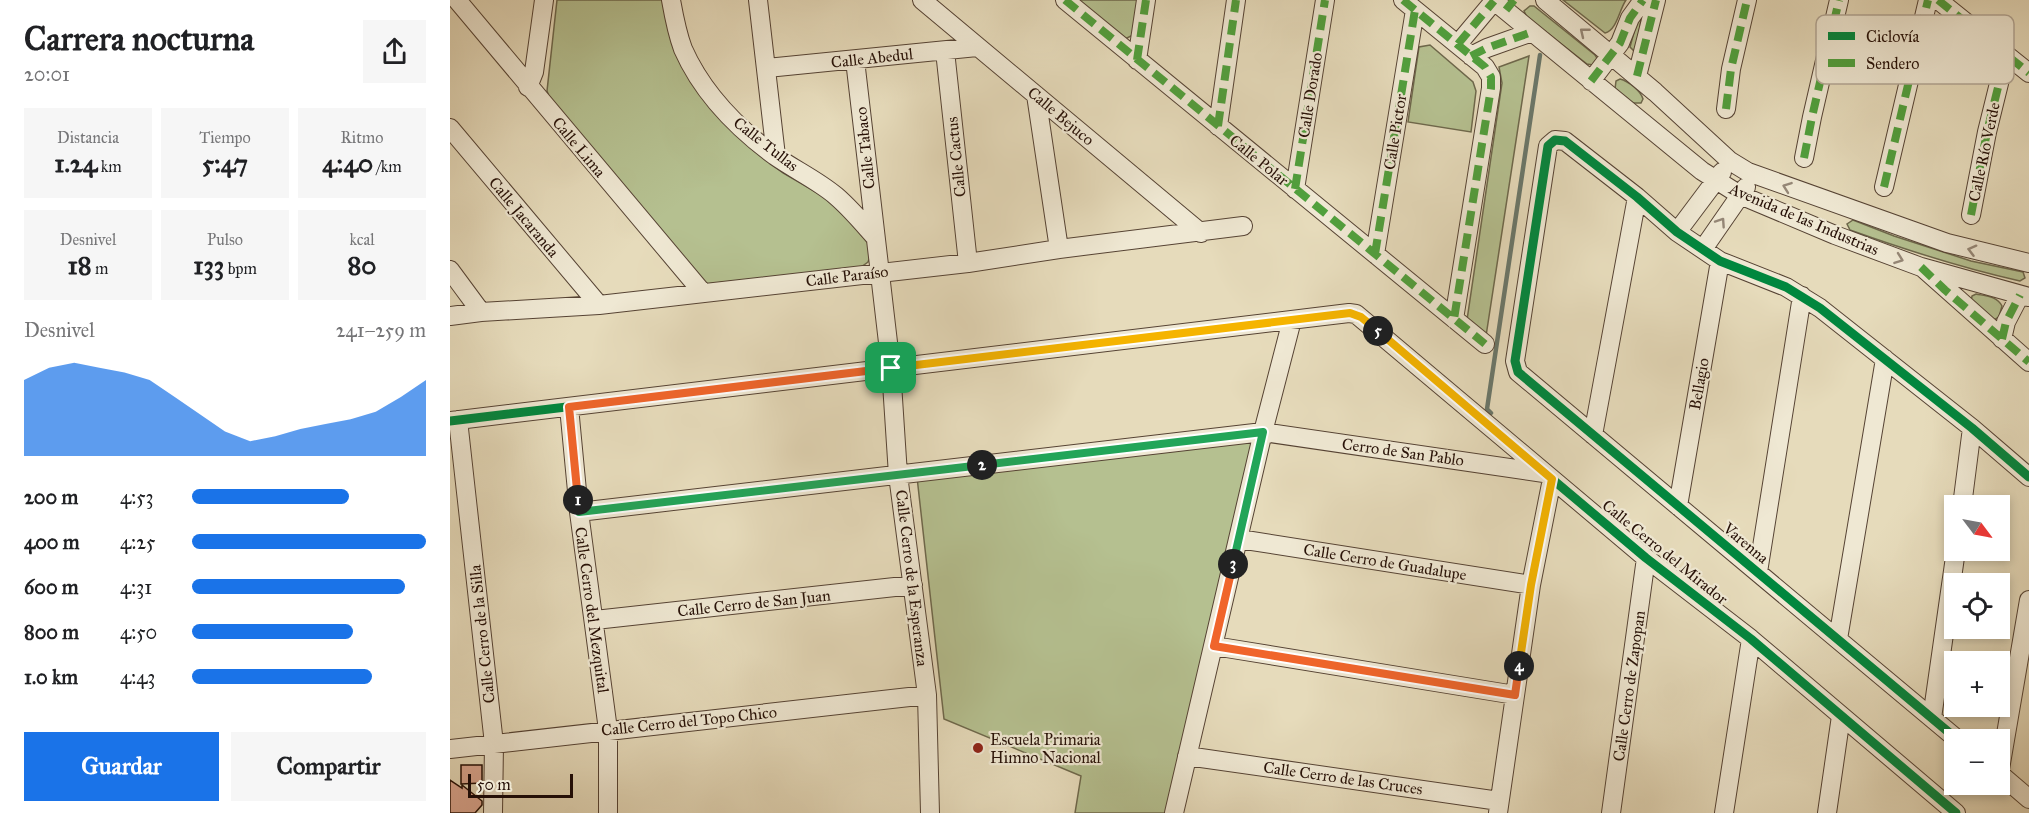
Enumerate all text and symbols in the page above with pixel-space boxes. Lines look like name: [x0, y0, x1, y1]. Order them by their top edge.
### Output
legend: [1816, 15, 2014, 84]
text: Carrera nocturna: [24, 19, 254, 59]
button: share: [363, 20, 426, 83]
text: Ciclovía: [1866, 27, 1919, 46]
one-way arrow: [1580, 29, 1591, 40]
street label: Calle Abedul: [830, 44, 915, 72]
street label: Calle Dorado: [1294, 51, 1326, 139]
text: Sendero: [1866, 54, 1919, 73]
text: 20:01: [24, 62, 70, 86]
street label: Calle Bejuco: [1024, 83, 1098, 149]
street label: Calle Pictor: [1380, 93, 1410, 171]
street label: Calle Río Verde: [1964, 100, 2004, 203]
street label: Calle Tabaco: [851, 106, 879, 190]
street label: Calle Lima: [548, 113, 610, 181]
street label: Calle Tullas: [730, 113, 802, 175]
street label: Calle Cactus: [942, 116, 970, 198]
text: Distancia: [57, 128, 119, 147]
text: Tiempo: [199, 128, 251, 147]
text: Ritmo: [341, 128, 383, 147]
street label: Calle Polar: [1226, 130, 1292, 190]
text: 1.24: [54, 147, 97, 179]
text: 5:47: [202, 147, 248, 179]
text: 4:40: [322, 147, 373, 179]
text: km: [97, 157, 122, 176]
text: /km: [373, 157, 402, 176]
street label: Calle Jacaranda: [484, 173, 563, 262]
street label: Avenida de las Industrias: [1725, 178, 1882, 259]
one-way arrow: [1783, 182, 1793, 195]
one-way arrow: [1714, 218, 1725, 229]
text: Desnivel: [60, 230, 116, 249]
text: Pulso: [207, 230, 243, 249]
text: kcal: [349, 230, 375, 249]
one-way arrow: [1967, 244, 1977, 257]
text: 18: [68, 249, 92, 281]
text: 133: [193, 249, 224, 281]
text: 80: [348, 249, 376, 281]
one-way arrow: [1893, 251, 1903, 264]
text: m: [92, 259, 109, 278]
text: bpm: [224, 259, 257, 278]
street label: Calle Paraíso: [805, 262, 889, 290]
pin: 5: [1363, 316, 1393, 346]
text: Desnivel: [24, 318, 95, 342]
text: 241–259 m: [336, 318, 426, 342]
text: 5: [1374, 321, 1382, 340]
pin: [865, 342, 916, 393]
icon: arrive: [874, 351, 907, 384]
street label: Bellagio: [1685, 356, 1714, 412]
street label: Cerro de San Pablo: [1341, 434, 1465, 470]
pin: 2: [967, 450, 997, 480]
text: 2: [978, 455, 986, 474]
text: 200 m: [24, 485, 78, 509]
text: 4:53: [120, 485, 153, 509]
pin: 1: [563, 485, 593, 515]
street label: Calle Cerro de la Esperanza: [892, 489, 932, 668]
text: 1: [575, 490, 581, 509]
north arrow: [1944, 495, 2010, 561]
map controls: [1944, 495, 2010, 795]
street label: Calle Cerro del Mirador: [1598, 496, 1732, 608]
street label: Varenna: [1719, 518, 1773, 568]
street label: Calle Cerro del Mezquital: [570, 526, 613, 695]
text: 400 m: [24, 530, 80, 554]
text: 4:25: [120, 530, 155, 554]
street label: Calle Cerro de Guadalupe: [1302, 540, 1468, 584]
pin: 3: [1218, 549, 1248, 579]
text: 3: [1230, 554, 1236, 573]
street label: Calle Cerro de la Silla: [465, 564, 499, 704]
button: locate: [1944, 573, 2010, 639]
text: 600 m: [24, 575, 79, 599]
text: 4:31: [120, 575, 152, 599]
street label: Calle Cerro de San Juan: [677, 585, 832, 621]
street label: Calle Cerro de Zapopan: [1609, 609, 1649, 763]
text: 800 m: [24, 620, 79, 644]
text: 4:50: [120, 620, 157, 644]
pin: 4: [1504, 651, 1534, 681]
button: +: [1944, 651, 2010, 717]
text: 4: [1515, 656, 1523, 675]
text: 1.0 km: [24, 665, 78, 689]
text: 4:43: [120, 665, 155, 689]
street label: Calle Cerro del Topo Chico: [600, 702, 778, 740]
button: −: [1944, 729, 2010, 795]
place label: Escuela Primaria Himno Nacional: [990, 730, 1102, 767]
button: Guardar: [24, 732, 219, 801]
button: Compartir: [231, 732, 426, 801]
marker: Escuela Primaria Himno Nacional: [971, 741, 985, 755]
street label: Calle Cerro de las Cruces: [1262, 757, 1424, 799]
scale bar: [468, 771, 573, 798]
text: 50 m: [477, 775, 511, 794]

